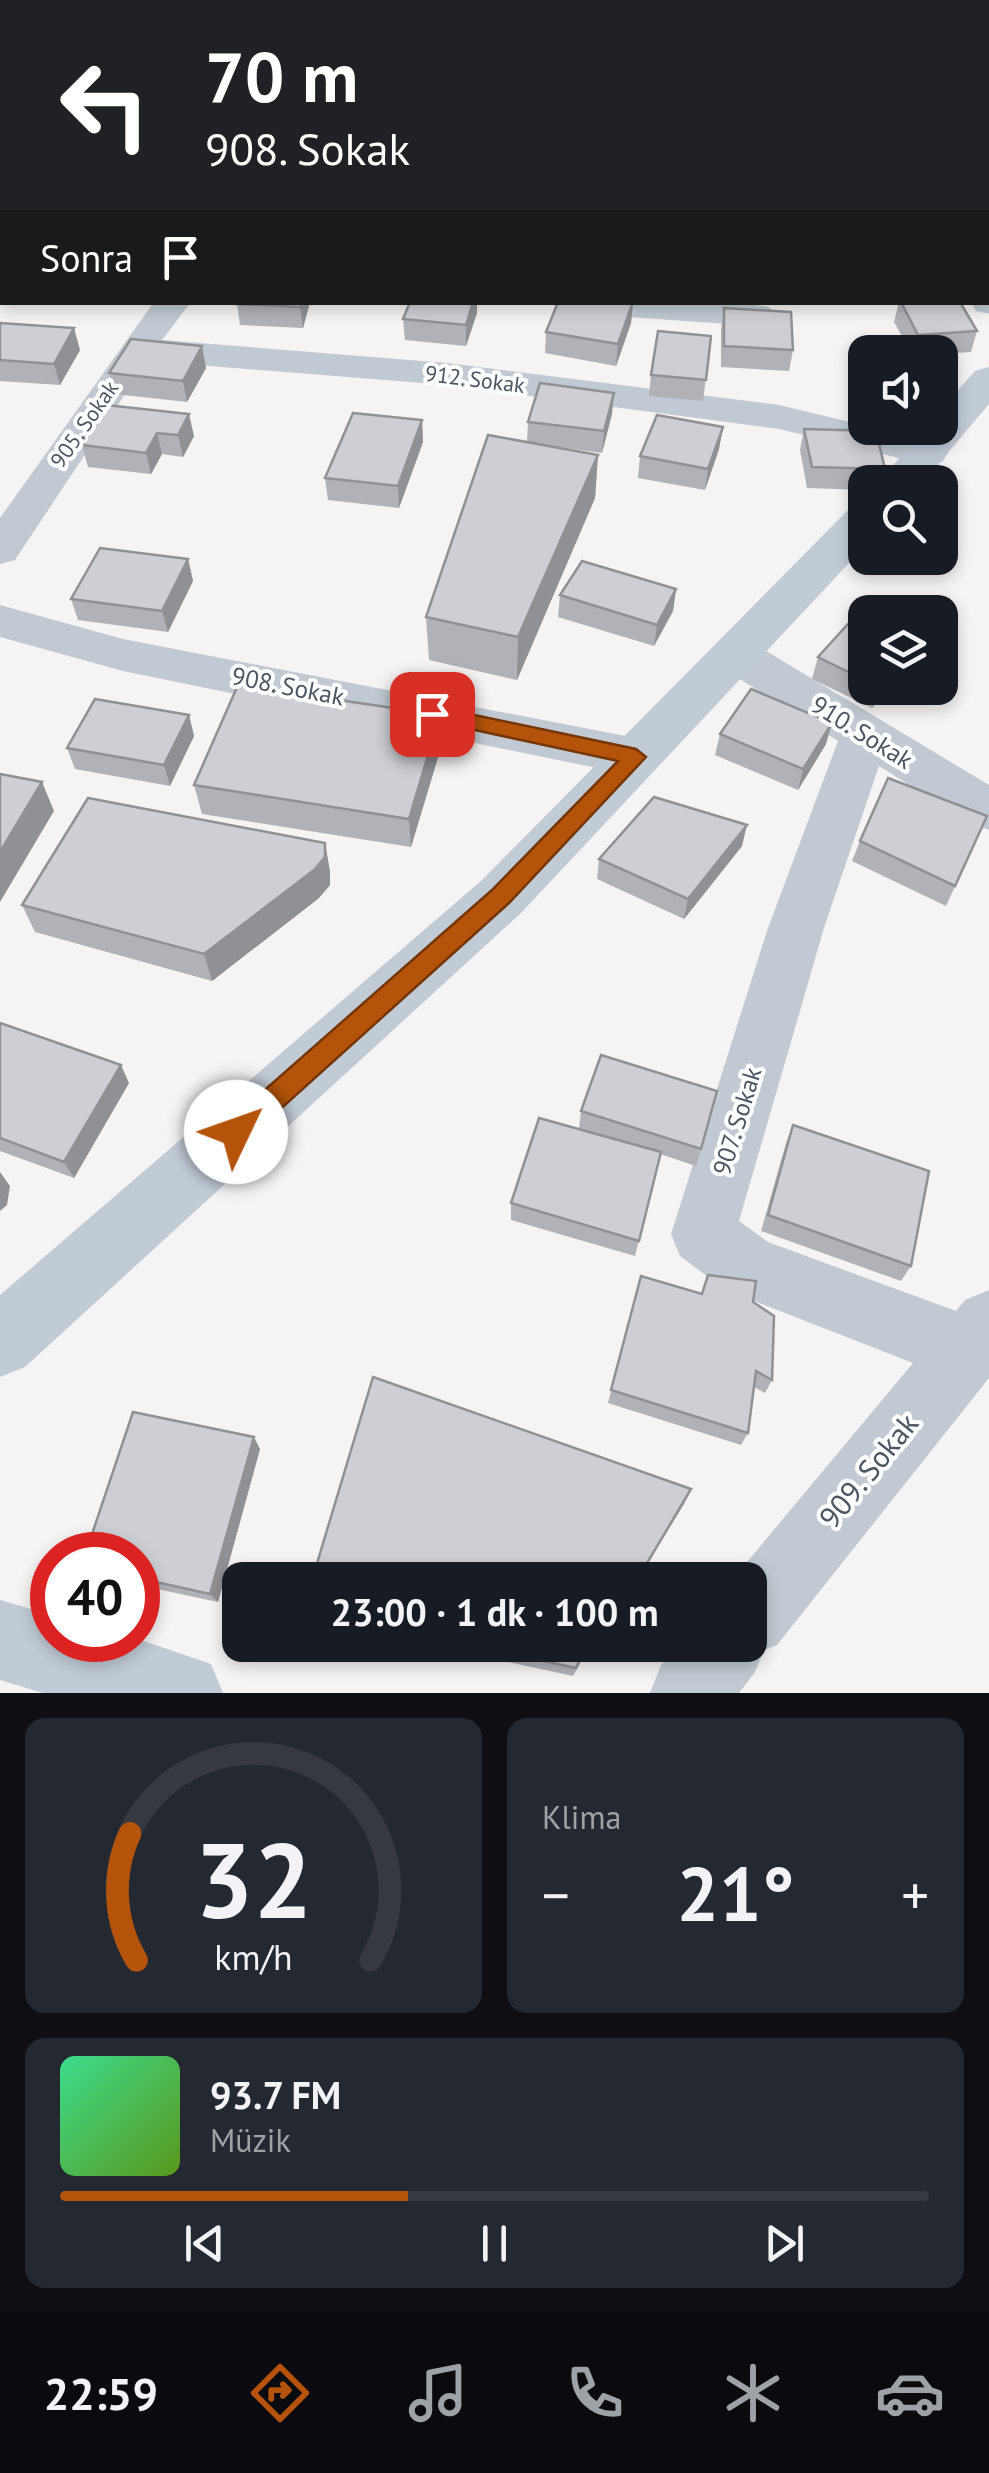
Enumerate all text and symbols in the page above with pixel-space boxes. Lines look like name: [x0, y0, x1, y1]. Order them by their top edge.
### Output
text: 70 m: [205, 31, 358, 121]
icon: left: [40, 40, 170, 170]
text: 908. Sokak: [205, 119, 410, 177]
icon: arrive: [153, 230, 208, 285]
text: Sonra: [40, 233, 133, 282]
map controls: [848, 335, 958, 705]
button: sound: [848, 335, 958, 445]
street label: 912. Sokak: [424, 359, 527, 399]
street label: 905. Sokak: [44, 375, 124, 473]
button: search: [848, 465, 958, 575]
button: layers: [848, 595, 958, 705]
street label: 908. Sokak: [229, 659, 347, 713]
pin: [390, 672, 475, 757]
icon: arrive: [405, 687, 460, 742]
street label: 910. Sokak: [805, 688, 919, 776]
street label: 907. Sokak: [705, 1063, 769, 1179]
position arrow: [184, 1080, 288, 1184]
street label: 909. Sokak: [810, 1404, 926, 1535]
speed limit sign: 40: [30, 1532, 160, 1662]
text: 23:00 · 1 dk · 100 m: [330, 1587, 659, 1636]
text: Klima: [542, 1796, 621, 1838]
text: 32: [195, 1812, 312, 1947]
text: 21°: [677, 1845, 794, 1942]
text: −: [542, 1859, 570, 1930]
text: +: [901, 1859, 929, 1930]
text: km/h: [214, 1934, 293, 1980]
text: 93.7 FM: [210, 2070, 341, 2119]
text: Müzik: [210, 2119, 291, 2161]
icon: previous: [177, 2216, 232, 2271]
icon: pause: [467, 2216, 522, 2271]
icon: next: [757, 2216, 812, 2271]
icon: directions: [245, 2358, 315, 2428]
icon: music: [403, 2358, 473, 2428]
icon: phone: [560, 2358, 630, 2428]
icon: climate: [718, 2358, 788, 2428]
icon: car: [875, 2358, 945, 2428]
text: 22:59: [44, 2364, 158, 2422]

